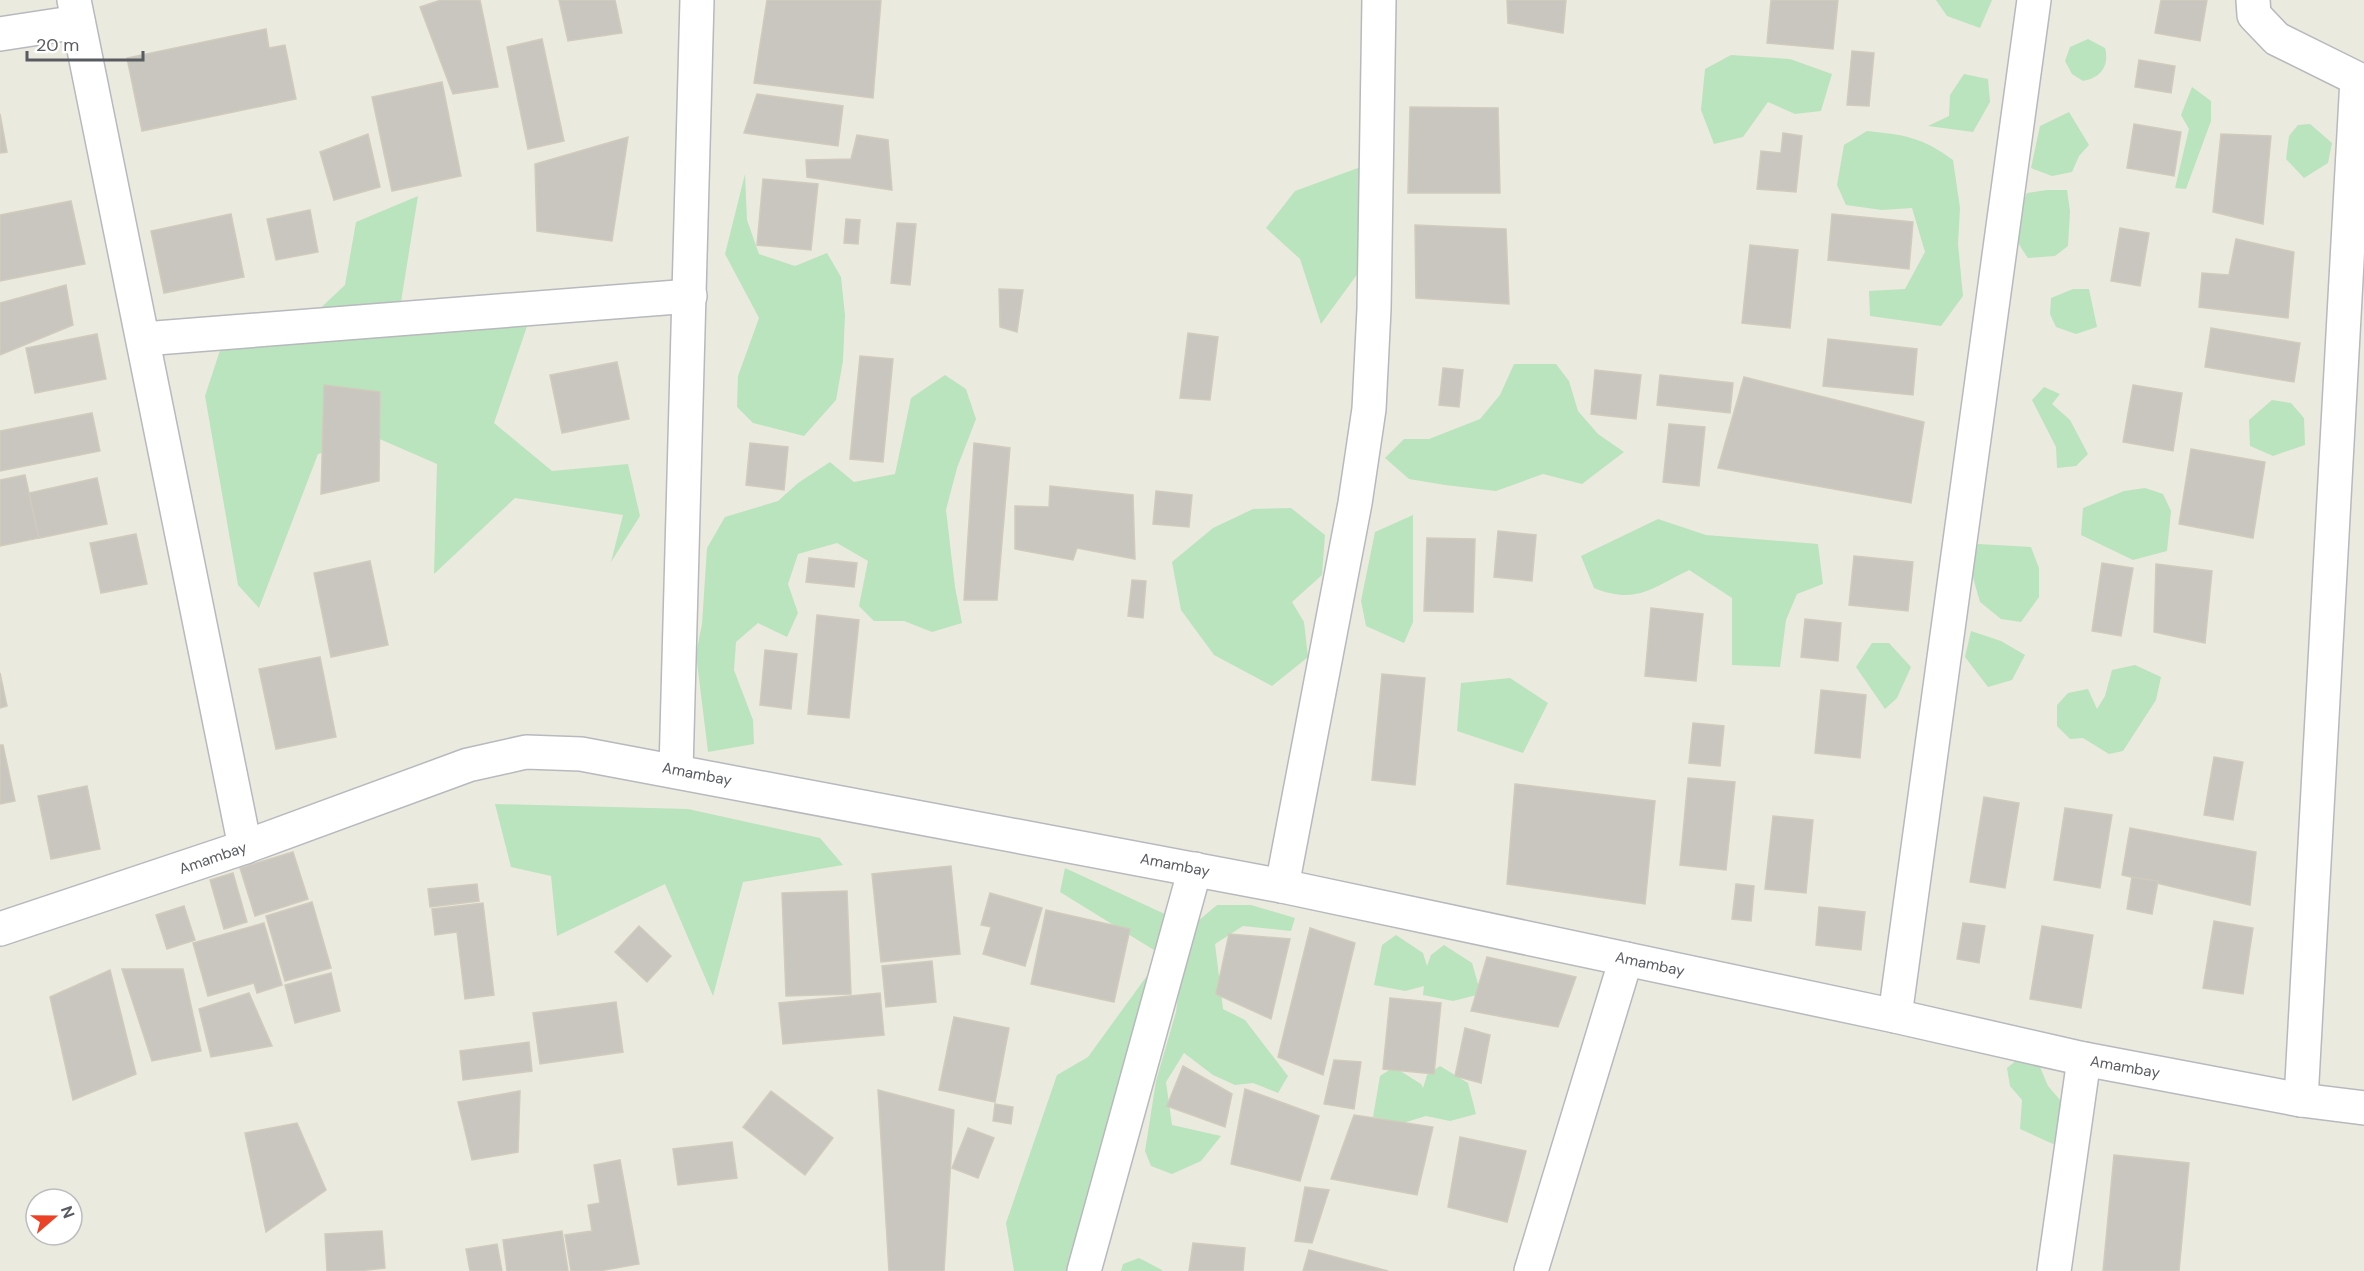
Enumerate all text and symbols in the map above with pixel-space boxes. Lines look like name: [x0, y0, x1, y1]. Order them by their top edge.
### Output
scale bar: [27, 24, 142, 62]
text: 20 m: [36, 33, 79, 57]
street label: Amambay: [660, 757, 734, 791]
street label: Amambay: [176, 837, 250, 879]
street label: Amambay: [1138, 848, 1212, 882]
street label: Amambay: [1613, 947, 1687, 981]
street label: Amambay: [2089, 1051, 2162, 1083]
north arrow: [24, 1187, 84, 1247]
text: N: [56, 1203, 79, 1221]

